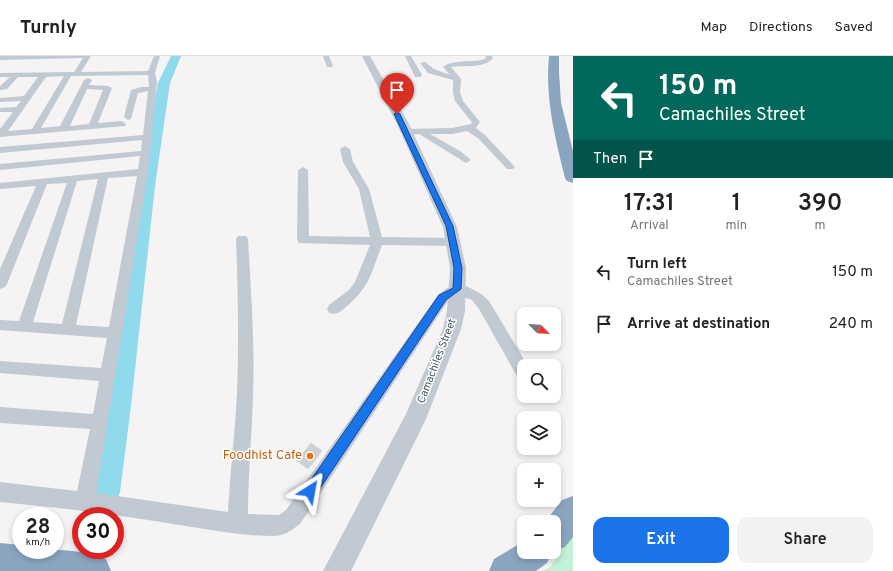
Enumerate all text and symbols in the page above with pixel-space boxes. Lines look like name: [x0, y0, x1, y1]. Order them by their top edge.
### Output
text: Turnly: [20, 16, 77, 40]
text: Map: [701, 19, 727, 36]
text: Directions: [749, 19, 813, 36]
text: Saved: [835, 19, 873, 36]
text: 150 m: [659, 69, 737, 105]
icon: left: [593, 72, 645, 124]
pin: [380, 73, 414, 114]
icon: arrive: [386, 79, 408, 101]
text: Camachiles Street: [659, 104, 806, 127]
icon: arrive: [635, 148, 657, 170]
text: Then: [593, 150, 627, 169]
text: 17:31: [624, 189, 675, 219]
text: 1: [732, 189, 741, 219]
text: 390: [798, 189, 842, 219]
text: Arrival: [630, 218, 669, 234]
text: min: [726, 218, 747, 234]
text: m: [815, 218, 826, 234]
text: Turn left: [627, 255, 687, 274]
icon: left: [593, 261, 615, 283]
text: 150 m: [832, 263, 873, 282]
text: Camachiles Street: [627, 274, 733, 290]
north arrow: [517, 307, 561, 351]
map controls: [517, 307, 561, 559]
icon: arrive: [593, 313, 615, 335]
text: Arrive at destination: [627, 315, 770, 334]
text: 240 m: [829, 315, 873, 334]
street label: Camachiles Street: [414, 317, 460, 405]
button: search: [517, 359, 561, 403]
button: layers: [517, 411, 561, 455]
place label: Foodhist Cafe: [223, 448, 302, 464]
marker: Foodhist Cafe: [305, 451, 315, 461]
button: +: [517, 463, 561, 507]
position arrow: [289, 470, 331, 512]
speed limit sign: 30: [72, 507, 124, 559]
text: 28: [26, 515, 50, 541]
button: −: [517, 515, 561, 559]
button: Exit: [593, 517, 729, 563]
button: Share: [737, 517, 873, 563]
text: km/h: [26, 536, 50, 549]

